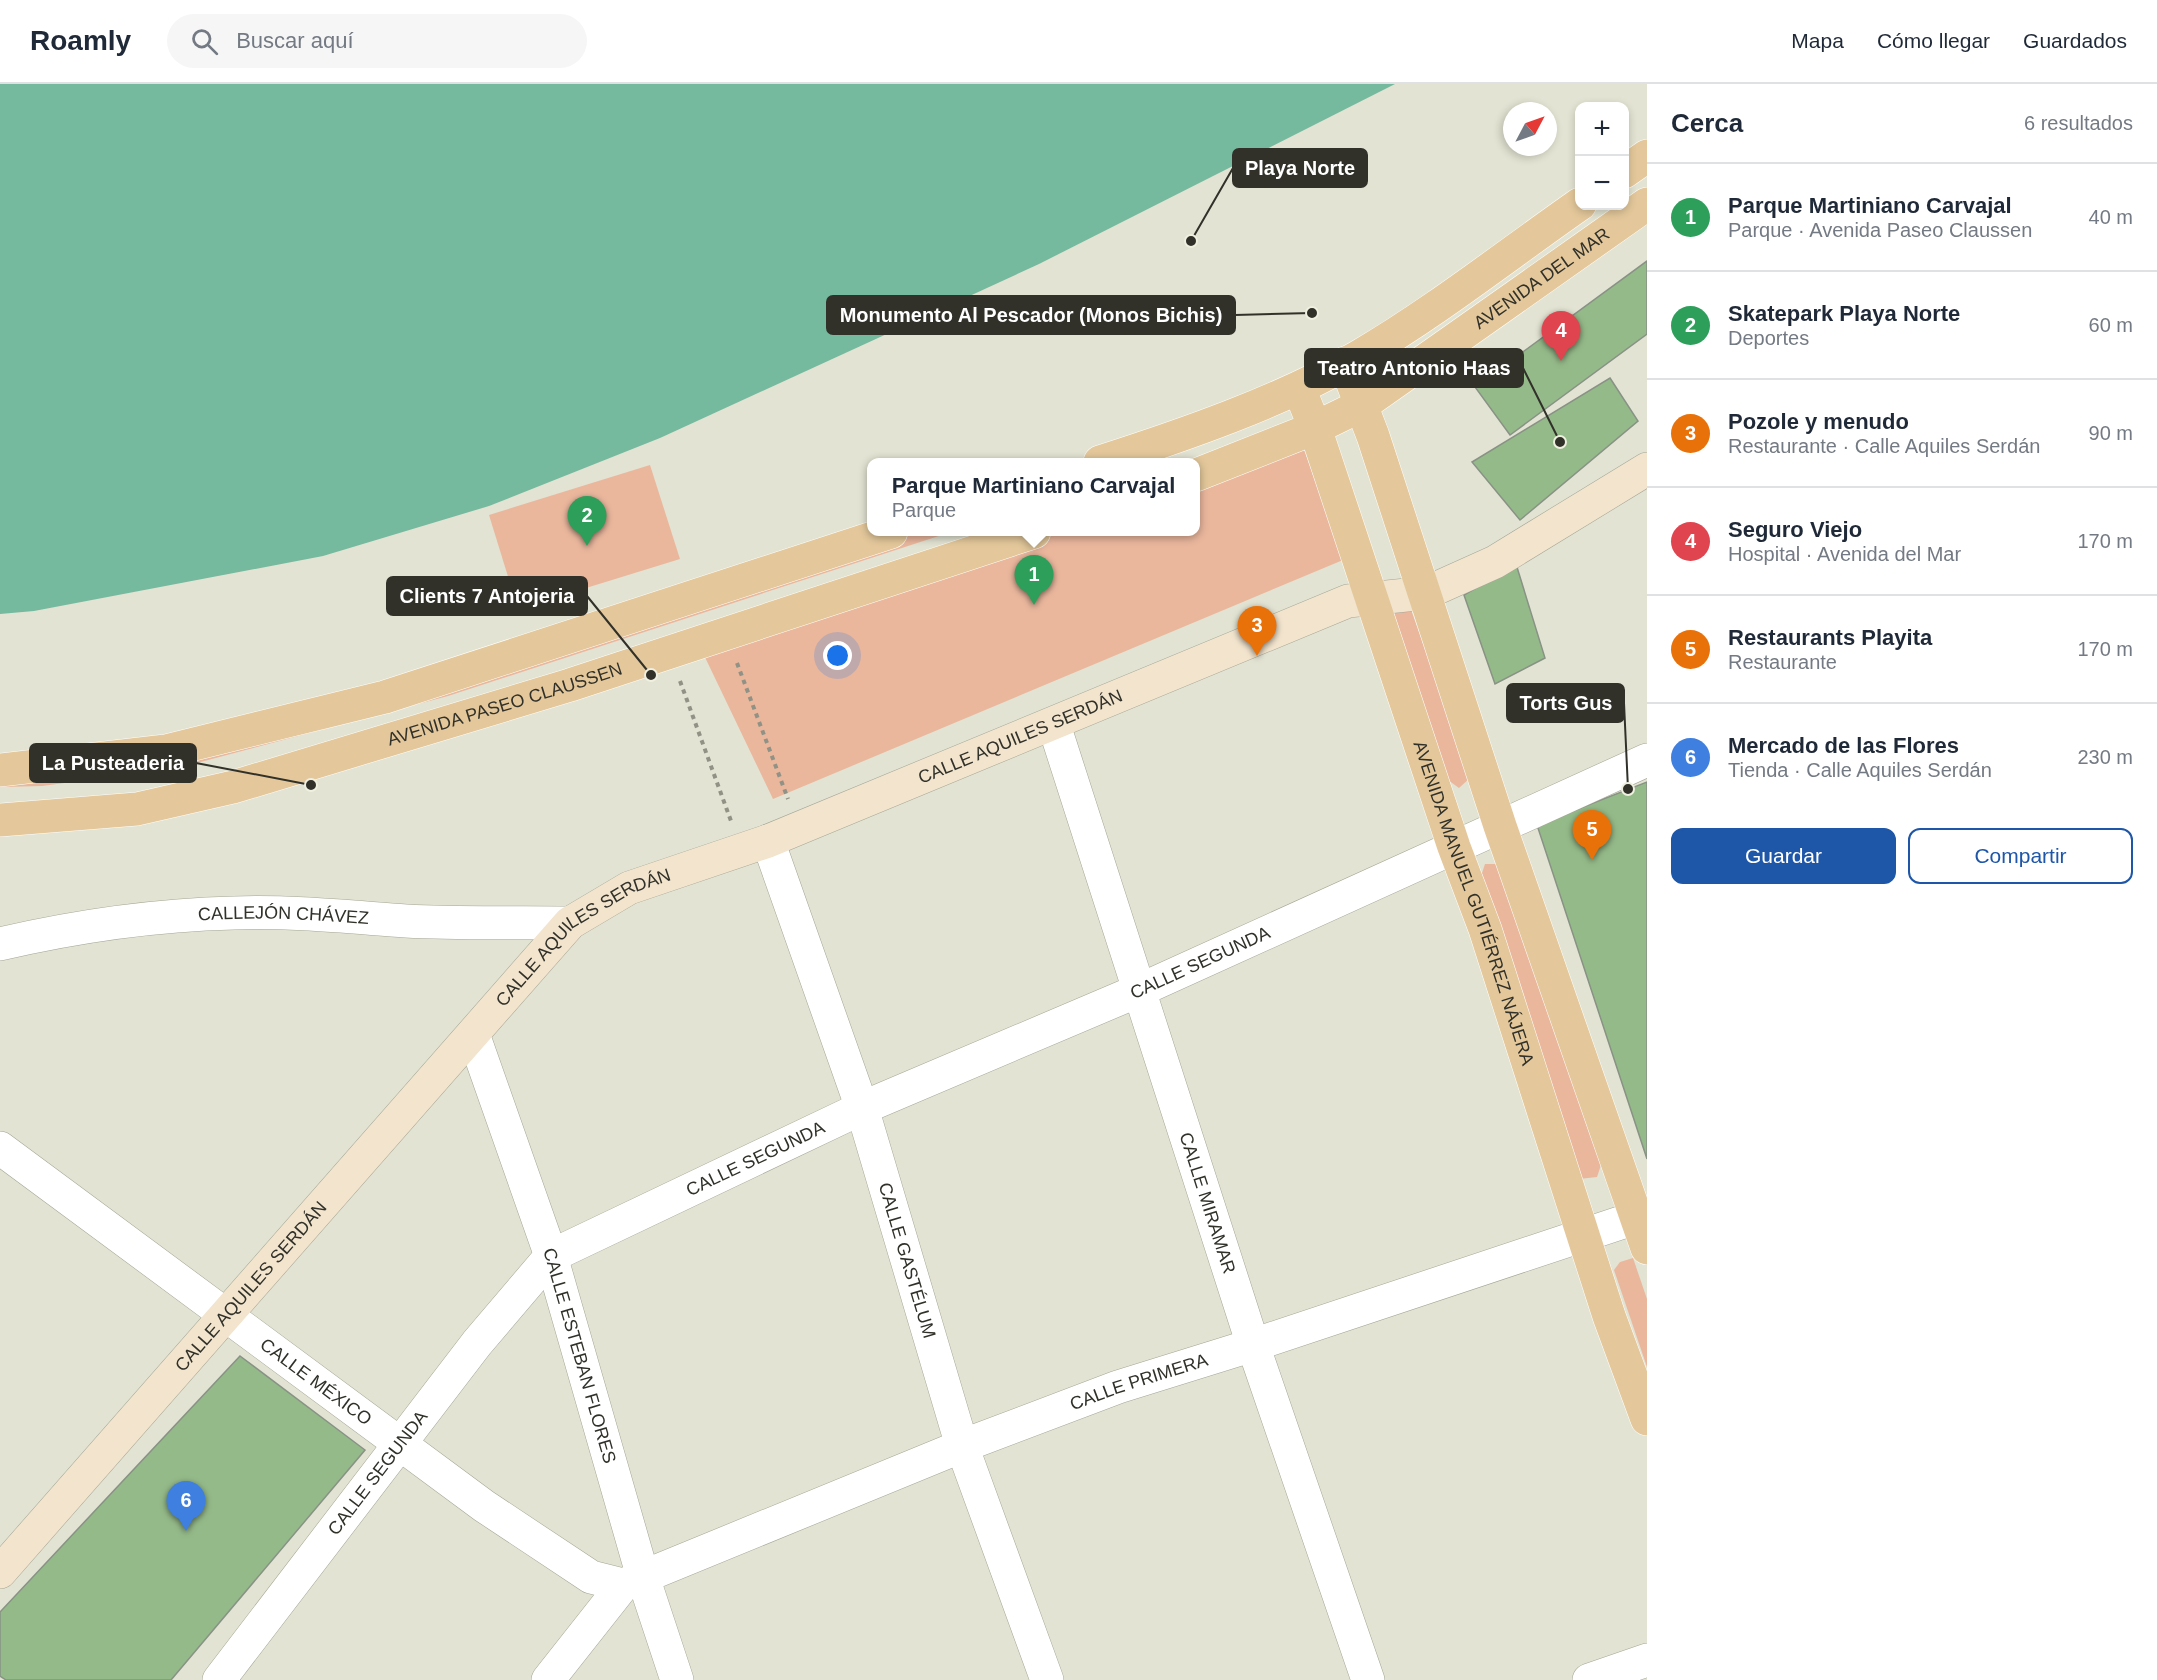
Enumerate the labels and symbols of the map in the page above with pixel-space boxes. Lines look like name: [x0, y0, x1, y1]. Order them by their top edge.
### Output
north arrow: [1503, 102, 1557, 156]
callout: Playa Norte: [1233, 149, 1367, 187]
text: Playa Norte: [1245, 157, 1355, 179]
street label: AVENIDA DEL MAR: [1470, 224, 1613, 333]
callout: Monumento Al Pescador (Monos Bichis): [827, 296, 1235, 334]
text: Monumento Al Pescador (Monos Bichis): [840, 304, 1222, 326]
pin: 4: [1542, 312, 1580, 361]
callout: Teatro Antonio Haas: [1305, 349, 1523, 387]
text: Teatro Antonio Haas: [1317, 357, 1511, 379]
pin: 2: [568, 496, 606, 546]
pin: 1: [1014, 556, 1054, 605]
callout: Clients 7 Antojeria: [387, 577, 587, 615]
text: Clients 7 Antojeria: [400, 585, 575, 607]
pin: 3: [1238, 606, 1276, 656]
your location: [823, 641, 852, 670]
street label: AVENIDA PASEO CLAUSSEN: [385, 659, 625, 750]
callout: Torts Gus: [1507, 684, 1624, 722]
street label: CALLE AQUILES SERDÁN: [915, 686, 1125, 788]
text: Torts Gus: [1520, 692, 1612, 714]
street label: AVENIDA MANUEL GUTIÉRREZ NÁJERA: [1410, 738, 1538, 1068]
callout: La Pusteaderia: [30, 744, 196, 782]
text: La Pusteaderia: [42, 752, 185, 774]
pin: 5: [1572, 810, 1612, 860]
street label: CALLE AQUILES SERDÁN: [492, 865, 673, 1010]
street label: CALLEJÓN CHÁVEZ: [197, 902, 370, 928]
street label: CALLE SEGUNDA: [1127, 922, 1273, 1003]
street label: CALLE SEGUNDA: [683, 1117, 828, 1200]
street label: CALLE MIRAMAR: [1175, 1130, 1239, 1276]
street label: CALLE GASTÉLUM: [875, 1180, 940, 1341]
street label: CALLE AQUILES SERDÁN: [171, 1198, 331, 1375]
street label: CALLE ESTEBAN FLORES: [539, 1245, 620, 1466]
street label: CALLE MÉXICO: [256, 1334, 375, 1429]
street label: CALLE PRIMERA: [1067, 1350, 1210, 1414]
street label: CALLE SEGUNDA: [324, 1407, 432, 1539]
pin: 6: [166, 1482, 206, 1531]

